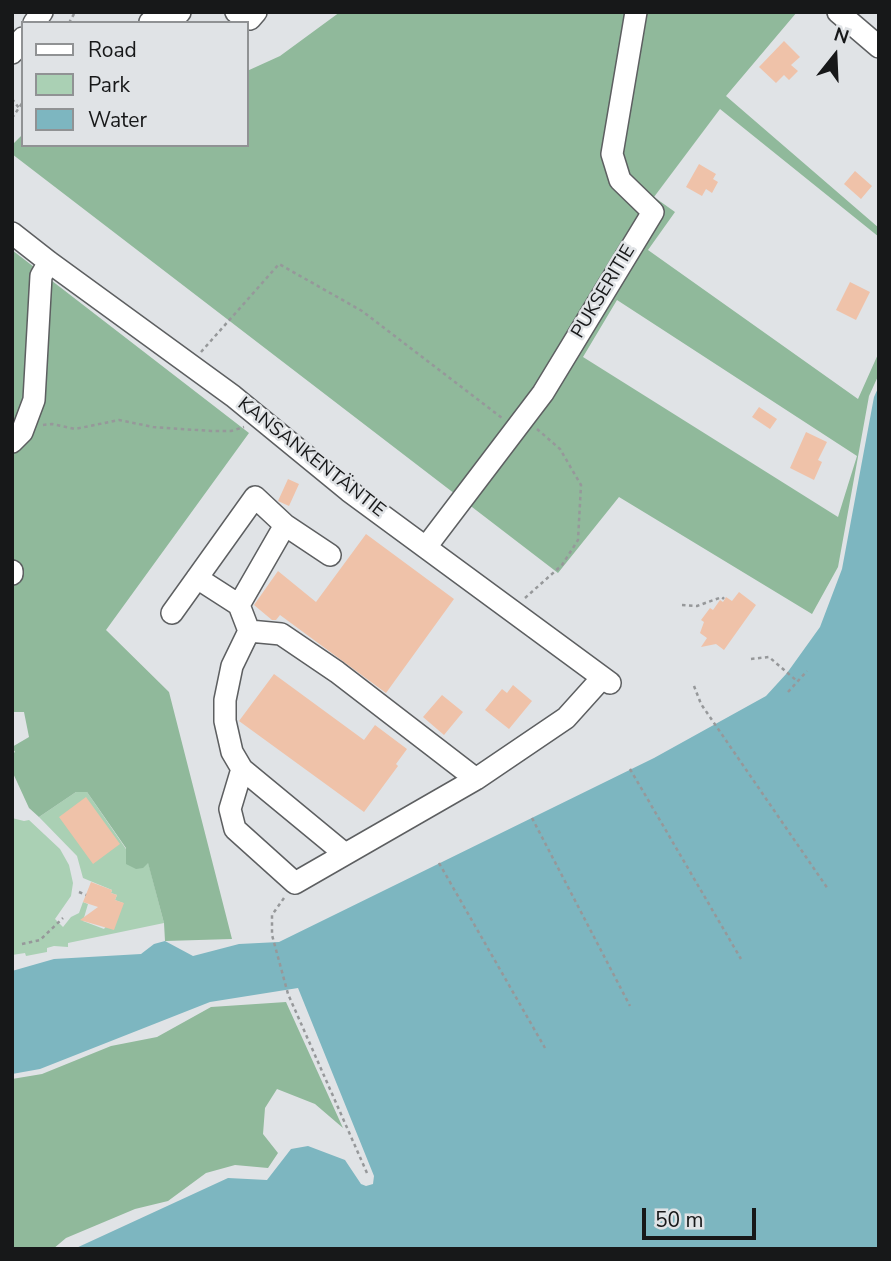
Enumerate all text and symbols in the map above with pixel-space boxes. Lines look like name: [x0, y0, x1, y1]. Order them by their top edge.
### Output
legend: [21, 21, 248, 147]
north arrow: [800, 21, 870, 91]
text: N: [831, 21, 852, 51]
text: Road: [88, 36, 137, 64]
text: Park: [88, 71, 130, 99]
text: Water: [88, 106, 147, 134]
street label: PUKSERITIE: [567, 241, 641, 343]
street label: KANSANKENTÄNTIE: [233, 393, 389, 523]
scale bar: [646, 1194, 760, 1238]
text: 50 m: [655, 1206, 704, 1234]

